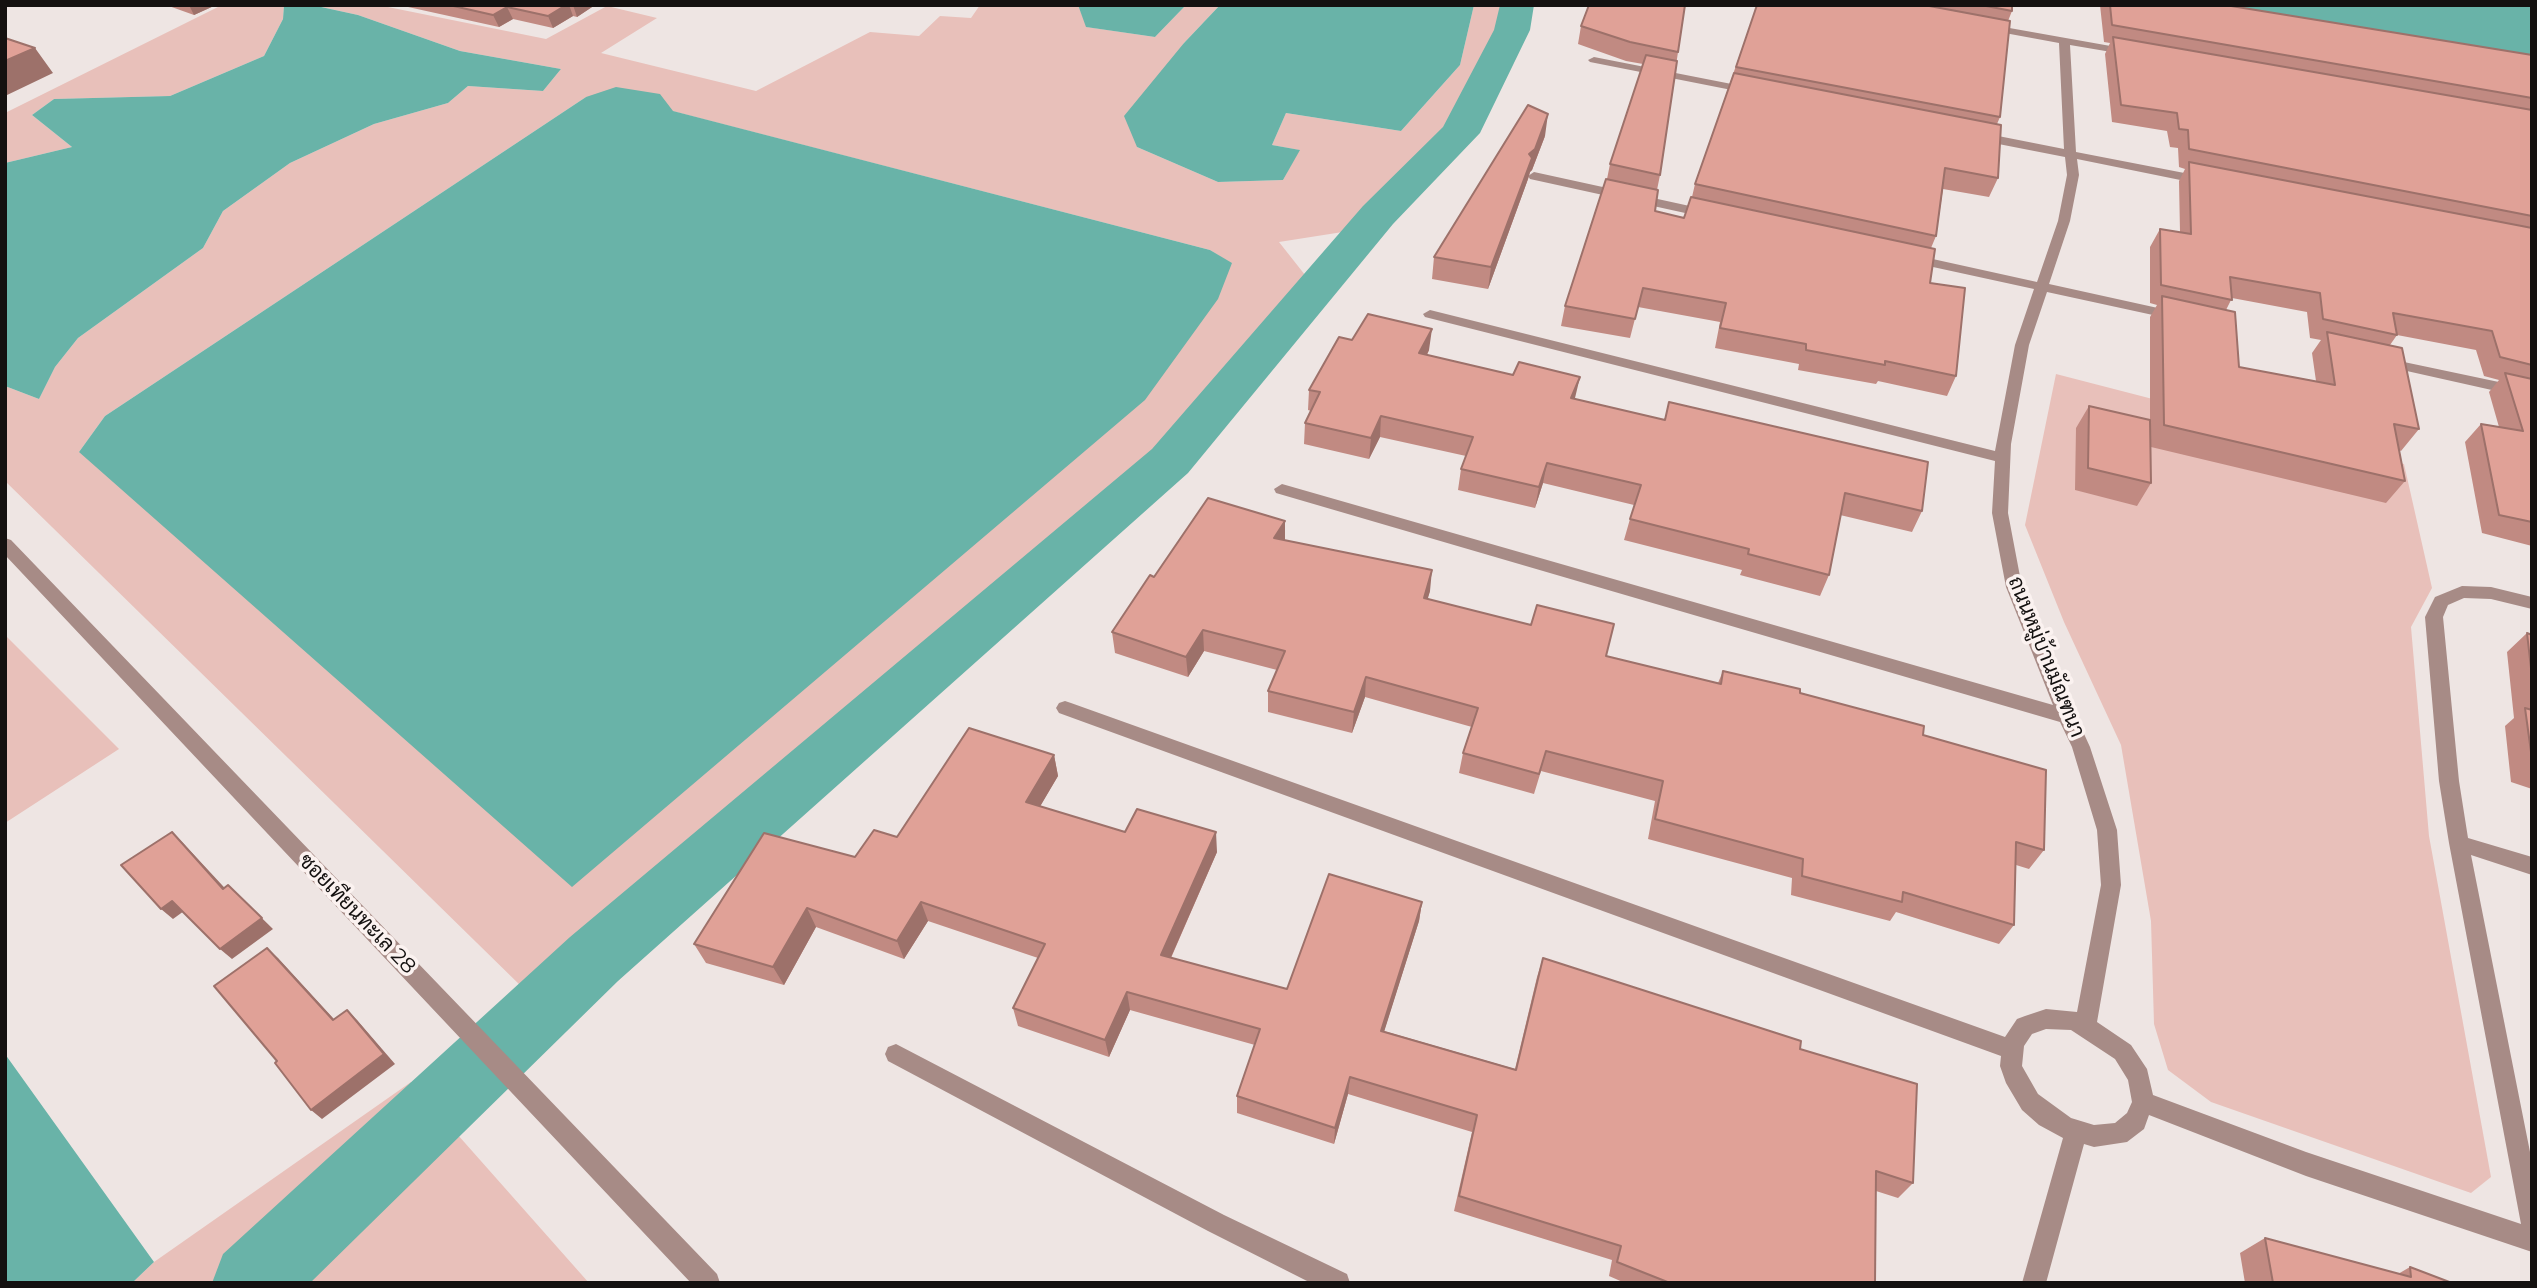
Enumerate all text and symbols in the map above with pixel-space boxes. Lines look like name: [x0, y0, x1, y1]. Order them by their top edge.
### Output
street label: ถนนหมู่บ้านมัณฑนา: [2002, 573, 2090, 741]
street label: ซอยเทียนทะเล 28: [293, 849, 421, 979]

